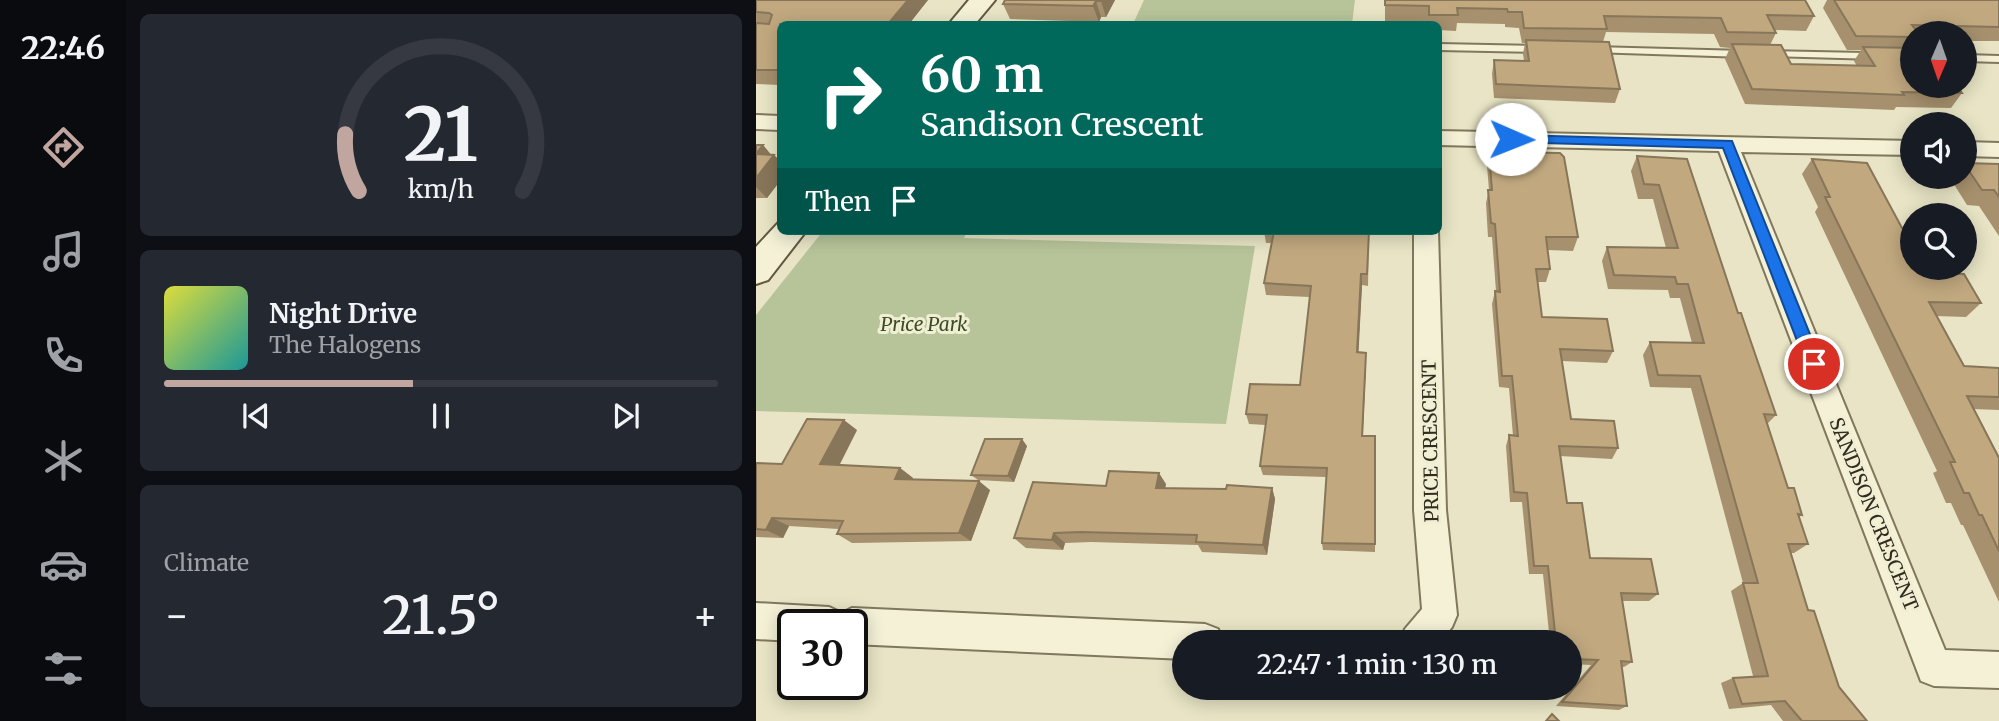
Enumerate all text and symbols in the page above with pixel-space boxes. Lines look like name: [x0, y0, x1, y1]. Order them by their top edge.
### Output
north arrow: [1900, 21, 1978, 98]
map controls: [1900, 21, 1977, 280]
text: 22:46: [21, 28, 105, 68]
text: 60 m: [920, 44, 1043, 105]
icon: right: [805, 49, 896, 140]
text: 21: [404, 89, 478, 181]
position arrow: [1474, 102, 1548, 176]
text: Sandison Crescent: [920, 105, 1204, 145]
button: sound: [1900, 112, 1977, 189]
icon: directions: [39, 123, 88, 172]
text: km/h: [408, 173, 474, 205]
icon: arrive: [885, 182, 923, 220]
text: Then: [805, 185, 871, 218]
button: search: [1900, 203, 1977, 280]
icon: music: [39, 227, 88, 276]
text: Night Drive: [269, 297, 417, 330]
park label: Price Park: [881, 312, 968, 336]
text: The Halogens: [269, 330, 421, 359]
icon: phone: [39, 331, 88, 380]
pin: [1784, 334, 1844, 394]
icon: arrive: [1795, 345, 1833, 383]
street label: PRICE CRESCENT: [1417, 359, 1443, 523]
icon: previous: [237, 397, 275, 435]
icon: pause: [422, 397, 460, 435]
icon: next: [607, 397, 645, 435]
street label: SANDISON CRESCENT: [1824, 414, 1924, 614]
icon: climate: [39, 436, 88, 485]
icon: car: [39, 540, 88, 589]
text: Climate: [164, 548, 249, 577]
text: 21.5°: [382, 583, 500, 648]
text: −: [164, 592, 189, 639]
text: +: [693, 592, 718, 639]
speed limit sign: 30: [777, 609, 868, 700]
icon: filters: [39, 644, 88, 693]
text: 22:47 · 1 min · 130 m: [1257, 648, 1497, 681]

